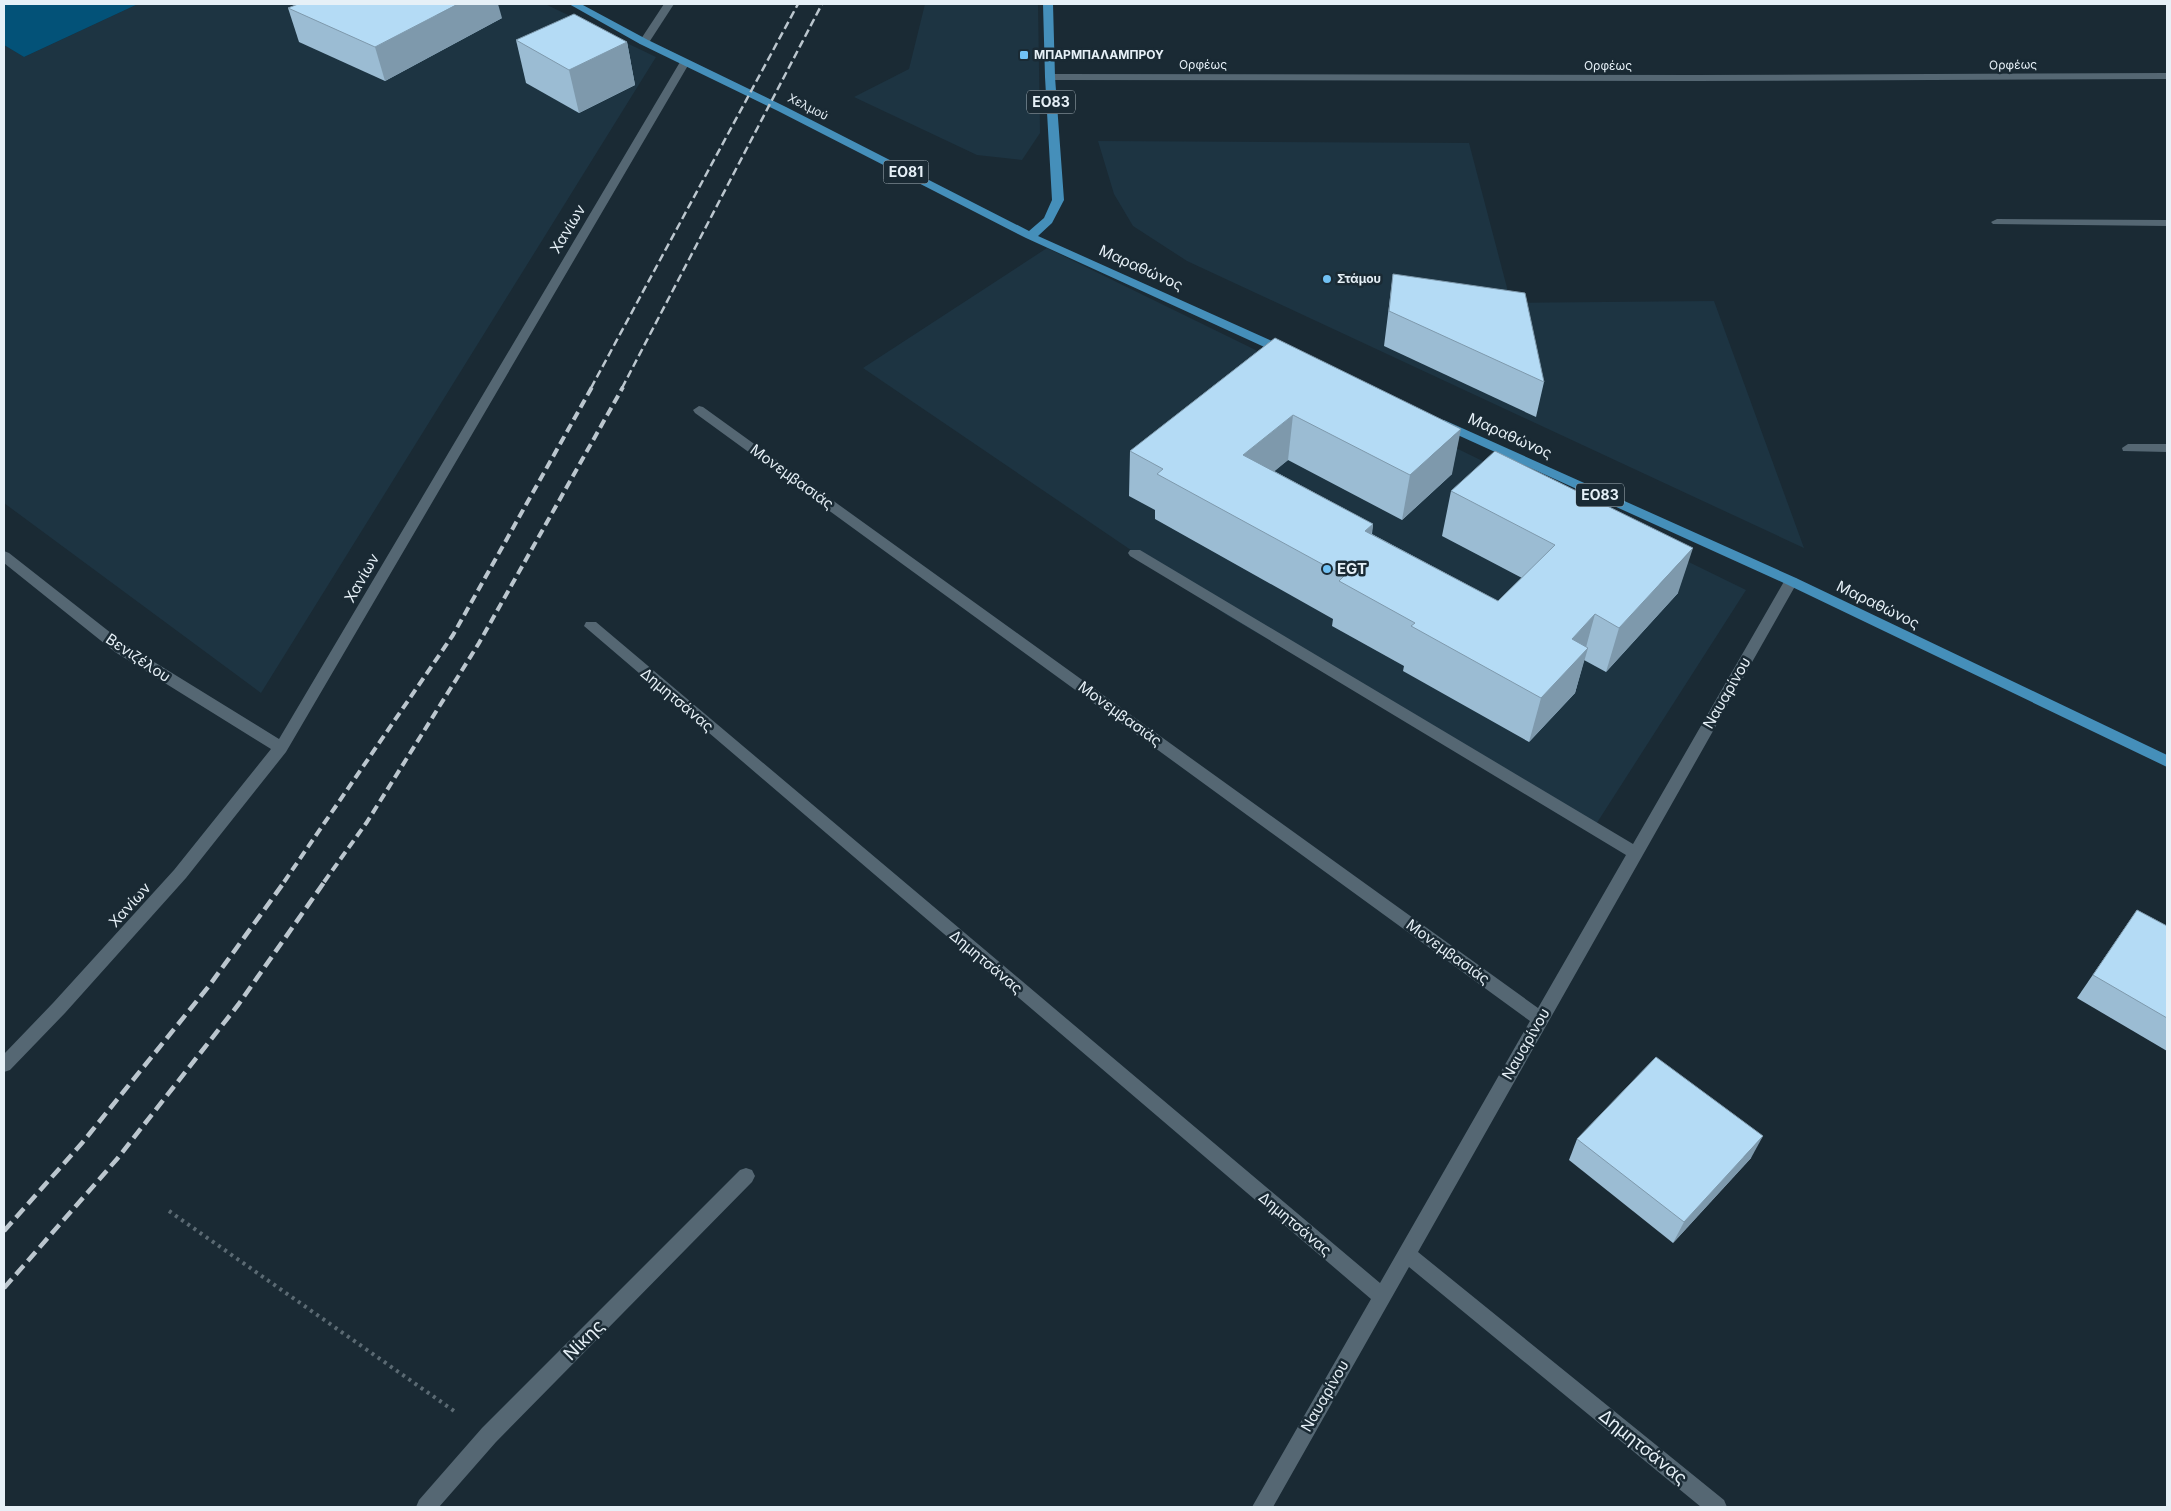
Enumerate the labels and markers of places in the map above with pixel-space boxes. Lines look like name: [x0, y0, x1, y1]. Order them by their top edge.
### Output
place label: ΜΠΑΡΜΠΑΛΑΜΠΡΟΥ: [1034, 47, 1164, 62]
marker: ΜΠΑΡΜΠΑΛΑΜΠΡΟΥ: [1018, 49, 1030, 61]
place label: Στάμου: [1337, 271, 1381, 286]
marker: Στάμου: [1321, 273, 1333, 285]
place label: EGT: [1337, 559, 1367, 578]
marker: EGT: [1321, 563, 1333, 575]

